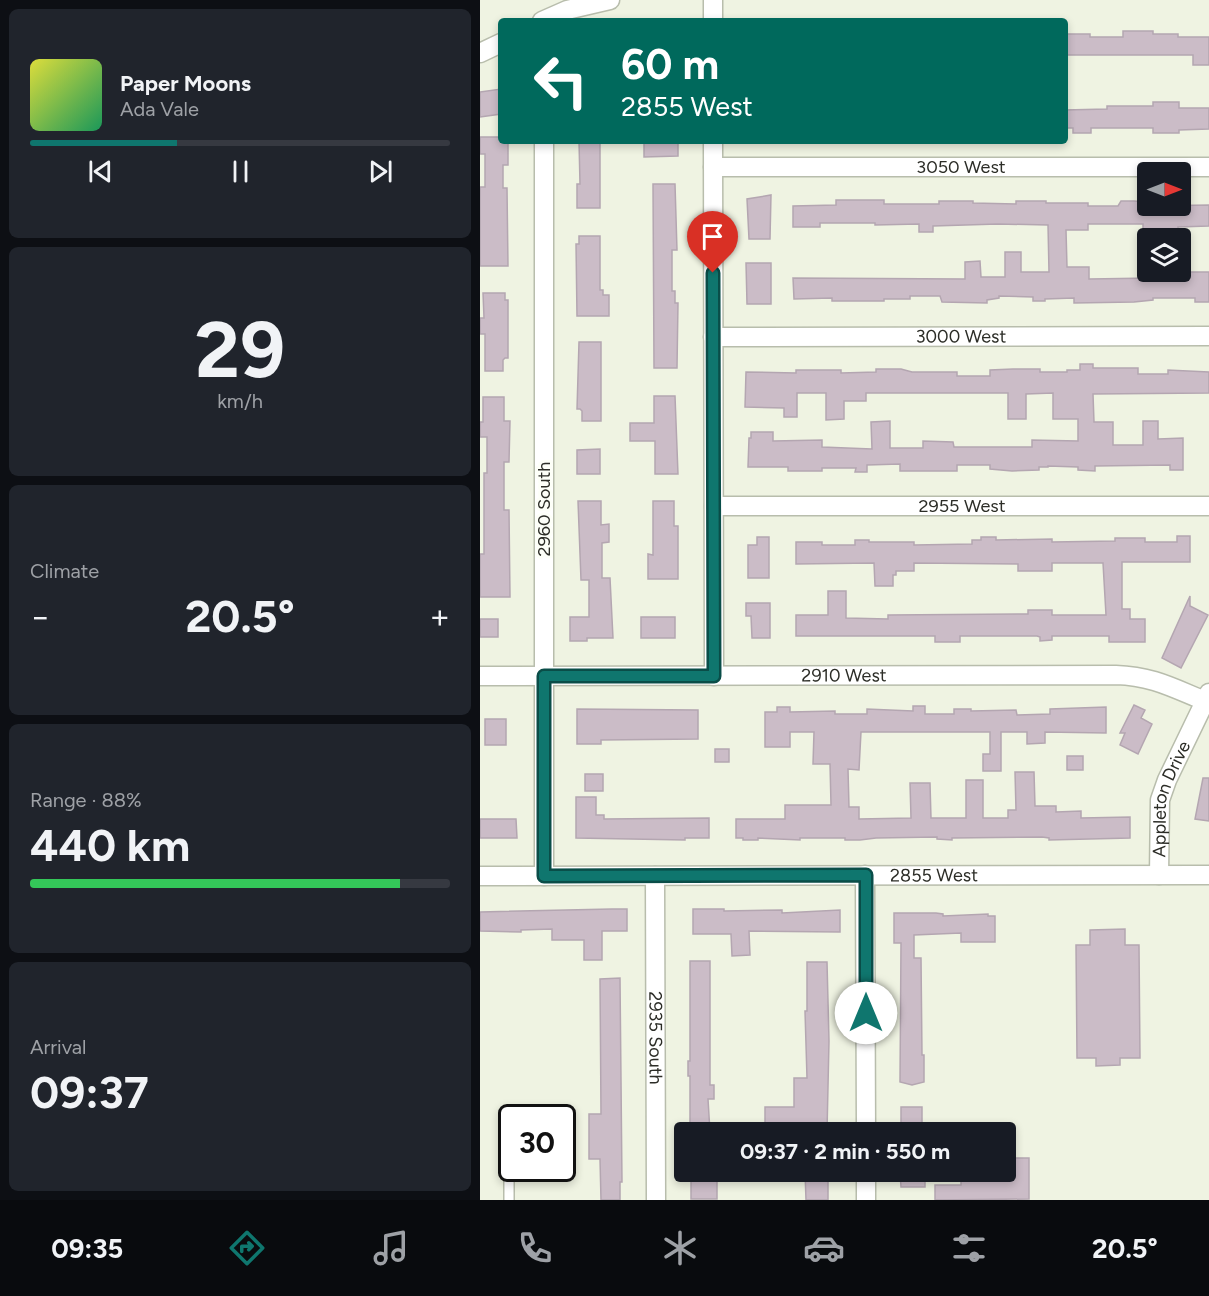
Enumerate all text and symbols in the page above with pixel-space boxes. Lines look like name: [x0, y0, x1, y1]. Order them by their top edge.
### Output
text: 60 m: [621, 39, 719, 90]
icon: left: [522, 42, 600, 120]
text: Paper Moons: [120, 70, 251, 97]
text: 2855 West: [621, 90, 753, 123]
text: Ada Vale: [120, 97, 199, 121]
icon: previous: [84, 155, 117, 188]
icon: pause: [224, 155, 257, 188]
icon: next: [364, 155, 397, 188]
street label: 3050 West: [916, 156, 1006, 178]
north arrow: [1137, 162, 1191, 216]
map controls: [1137, 162, 1191, 282]
pin: [687, 211, 738, 273]
icon: arrive: [696, 220, 729, 253]
button: layers: [1137, 228, 1191, 282]
text: 29: [195, 303, 285, 397]
street label: 3000 West: [916, 325, 1006, 348]
text: km/h: [217, 389, 263, 413]
street label: 2960 South: [533, 462, 555, 556]
street label: 2955 West: [918, 495, 1006, 517]
text: Climate: [30, 559, 99, 583]
text: 20.5°: [185, 589, 295, 643]
text: −: [30, 597, 51, 636]
text: +: [429, 597, 450, 636]
street label: 2910 West: [801, 664, 887, 686]
street label: Appleton Drive: [1148, 737, 1195, 857]
text: Range · 88%: [30, 788, 142, 812]
text: 440 km: [30, 818, 190, 872]
street label: 2855 West: [890, 864, 978, 886]
position arrow: [834, 981, 898, 1045]
street label: 2935 South: [644, 991, 667, 1085]
text: Arrival: [30, 1035, 86, 1059]
text: 09:37: [30, 1065, 149, 1119]
speed limit sign: 30: [498, 1104, 576, 1182]
text: 09:37 · 2 min · 550 m: [740, 1138, 950, 1165]
icon: directions: [226, 1227, 268, 1269]
icon: music: [370, 1227, 412, 1269]
icon: phone: [514, 1227, 556, 1269]
icon: climate: [659, 1227, 701, 1269]
icon: car: [803, 1227, 845, 1269]
icon: filters: [948, 1227, 990, 1269]
text: 09:35: [51, 1232, 123, 1265]
text: 20.5°: [1092, 1232, 1158, 1265]

